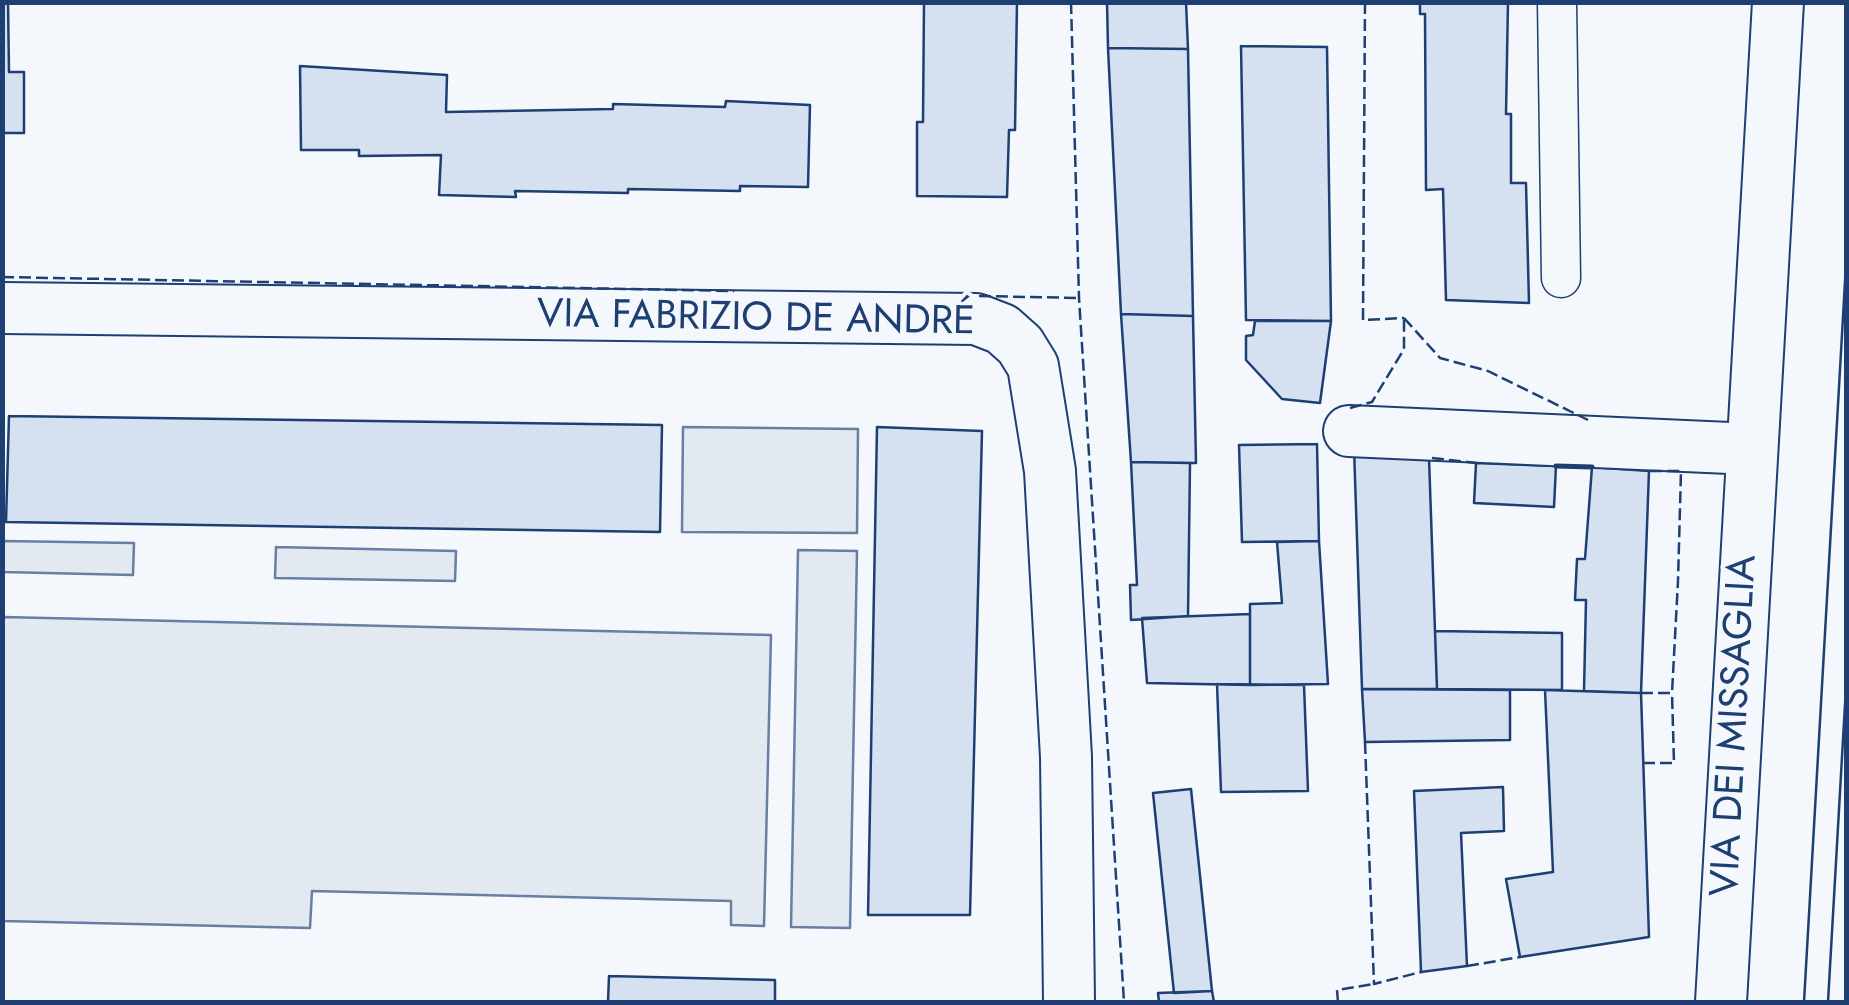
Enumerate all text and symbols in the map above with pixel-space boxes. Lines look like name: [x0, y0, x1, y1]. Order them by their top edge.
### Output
street label: VIA FABRIZIO DE ANDRÉ: [537, 292, 975, 348]
street label: VIA DEI MISSAGLIA: [1703, 554, 1769, 898]

